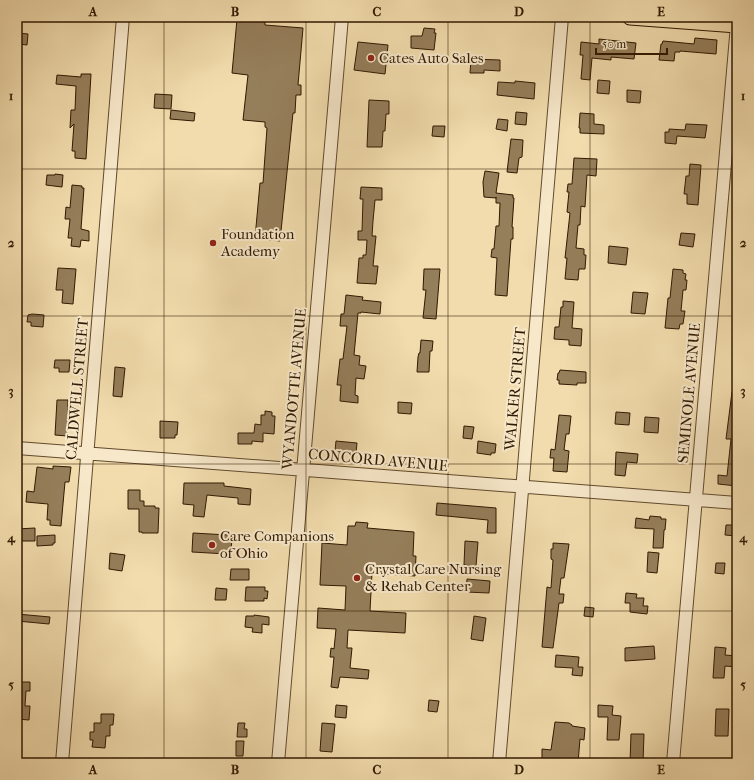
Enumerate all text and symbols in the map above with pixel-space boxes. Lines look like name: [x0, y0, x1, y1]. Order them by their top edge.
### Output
text: A: [88, 4, 98, 19]
text: B: [231, 4, 240, 19]
text: C: [373, 4, 382, 19]
text: D: [514, 4, 524, 19]
text: E: [657, 4, 665, 19]
scale bar: [596, 30, 667, 56]
text: 50 m: [602, 37, 626, 51]
place label: Cates Auto Sales: [379, 49, 484, 67]
marker: Cates Auto Sales: [366, 53, 376, 63]
text: 1: [9, 88, 14, 103]
text: 1: [741, 88, 746, 103]
place label: Foundation Academy: [220, 225, 295, 260]
text: 2: [8, 235, 15, 250]
text: 2: [740, 235, 747, 250]
marker: Foundation Academy: [208, 238, 218, 248]
street label: WYANDOTTE AVENUE: [278, 308, 310, 471]
street label: CALDWELL STREET: [62, 316, 92, 461]
street label: SEMINOLE AVENUE: [674, 322, 704, 464]
street label: WALKER STREET: [501, 326, 529, 452]
text: 3: [8, 383, 14, 399]
text: 3: [740, 383, 746, 399]
street label: CONCORD AVENUE: [307, 445, 449, 475]
place label: Care Companions of Ohio: [220, 527, 334, 562]
text: 4: [6, 530, 16, 546]
text: 4: [738, 530, 748, 546]
marker: Care Companions of Ohio: [207, 540, 217, 550]
place label: Crystal Care Nursing & Rehab Center: [365, 560, 502, 595]
marker: Crystal Care Nursing & Rehab Center: [352, 573, 362, 583]
text: 5: [8, 677, 14, 692]
text: 5: [740, 677, 746, 692]
text: A: [88, 762, 98, 777]
text: B: [231, 762, 240, 777]
text: C: [373, 762, 382, 777]
text: D: [514, 762, 524, 777]
text: E: [657, 762, 665, 777]

